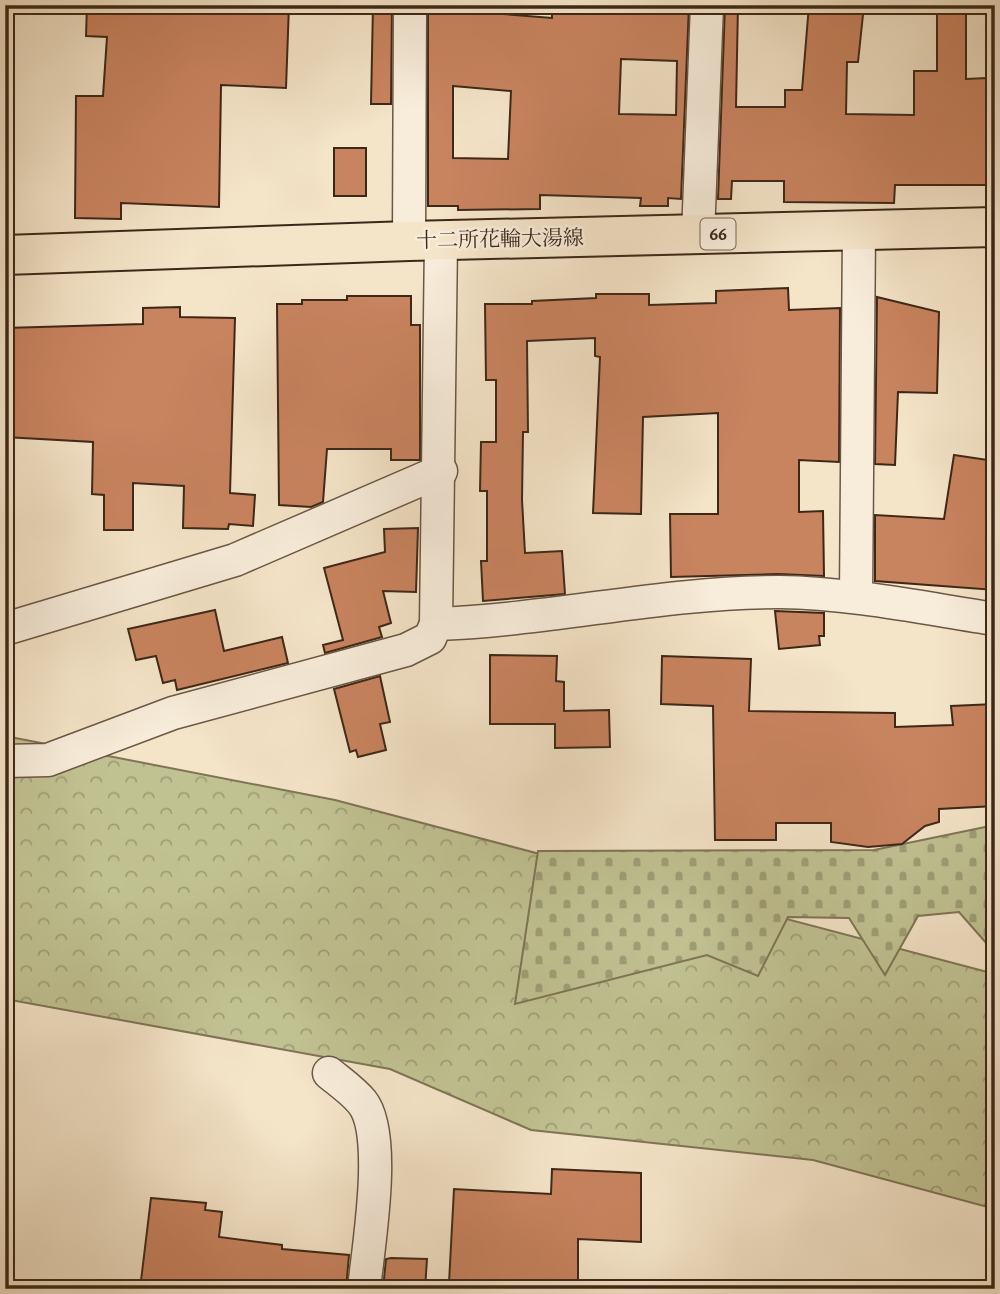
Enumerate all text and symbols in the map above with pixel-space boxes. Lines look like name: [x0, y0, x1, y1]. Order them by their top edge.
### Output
road number: 66: [700, 218, 736, 250]
street label: 十二所花輪大湯線: [416, 224, 584, 254]

